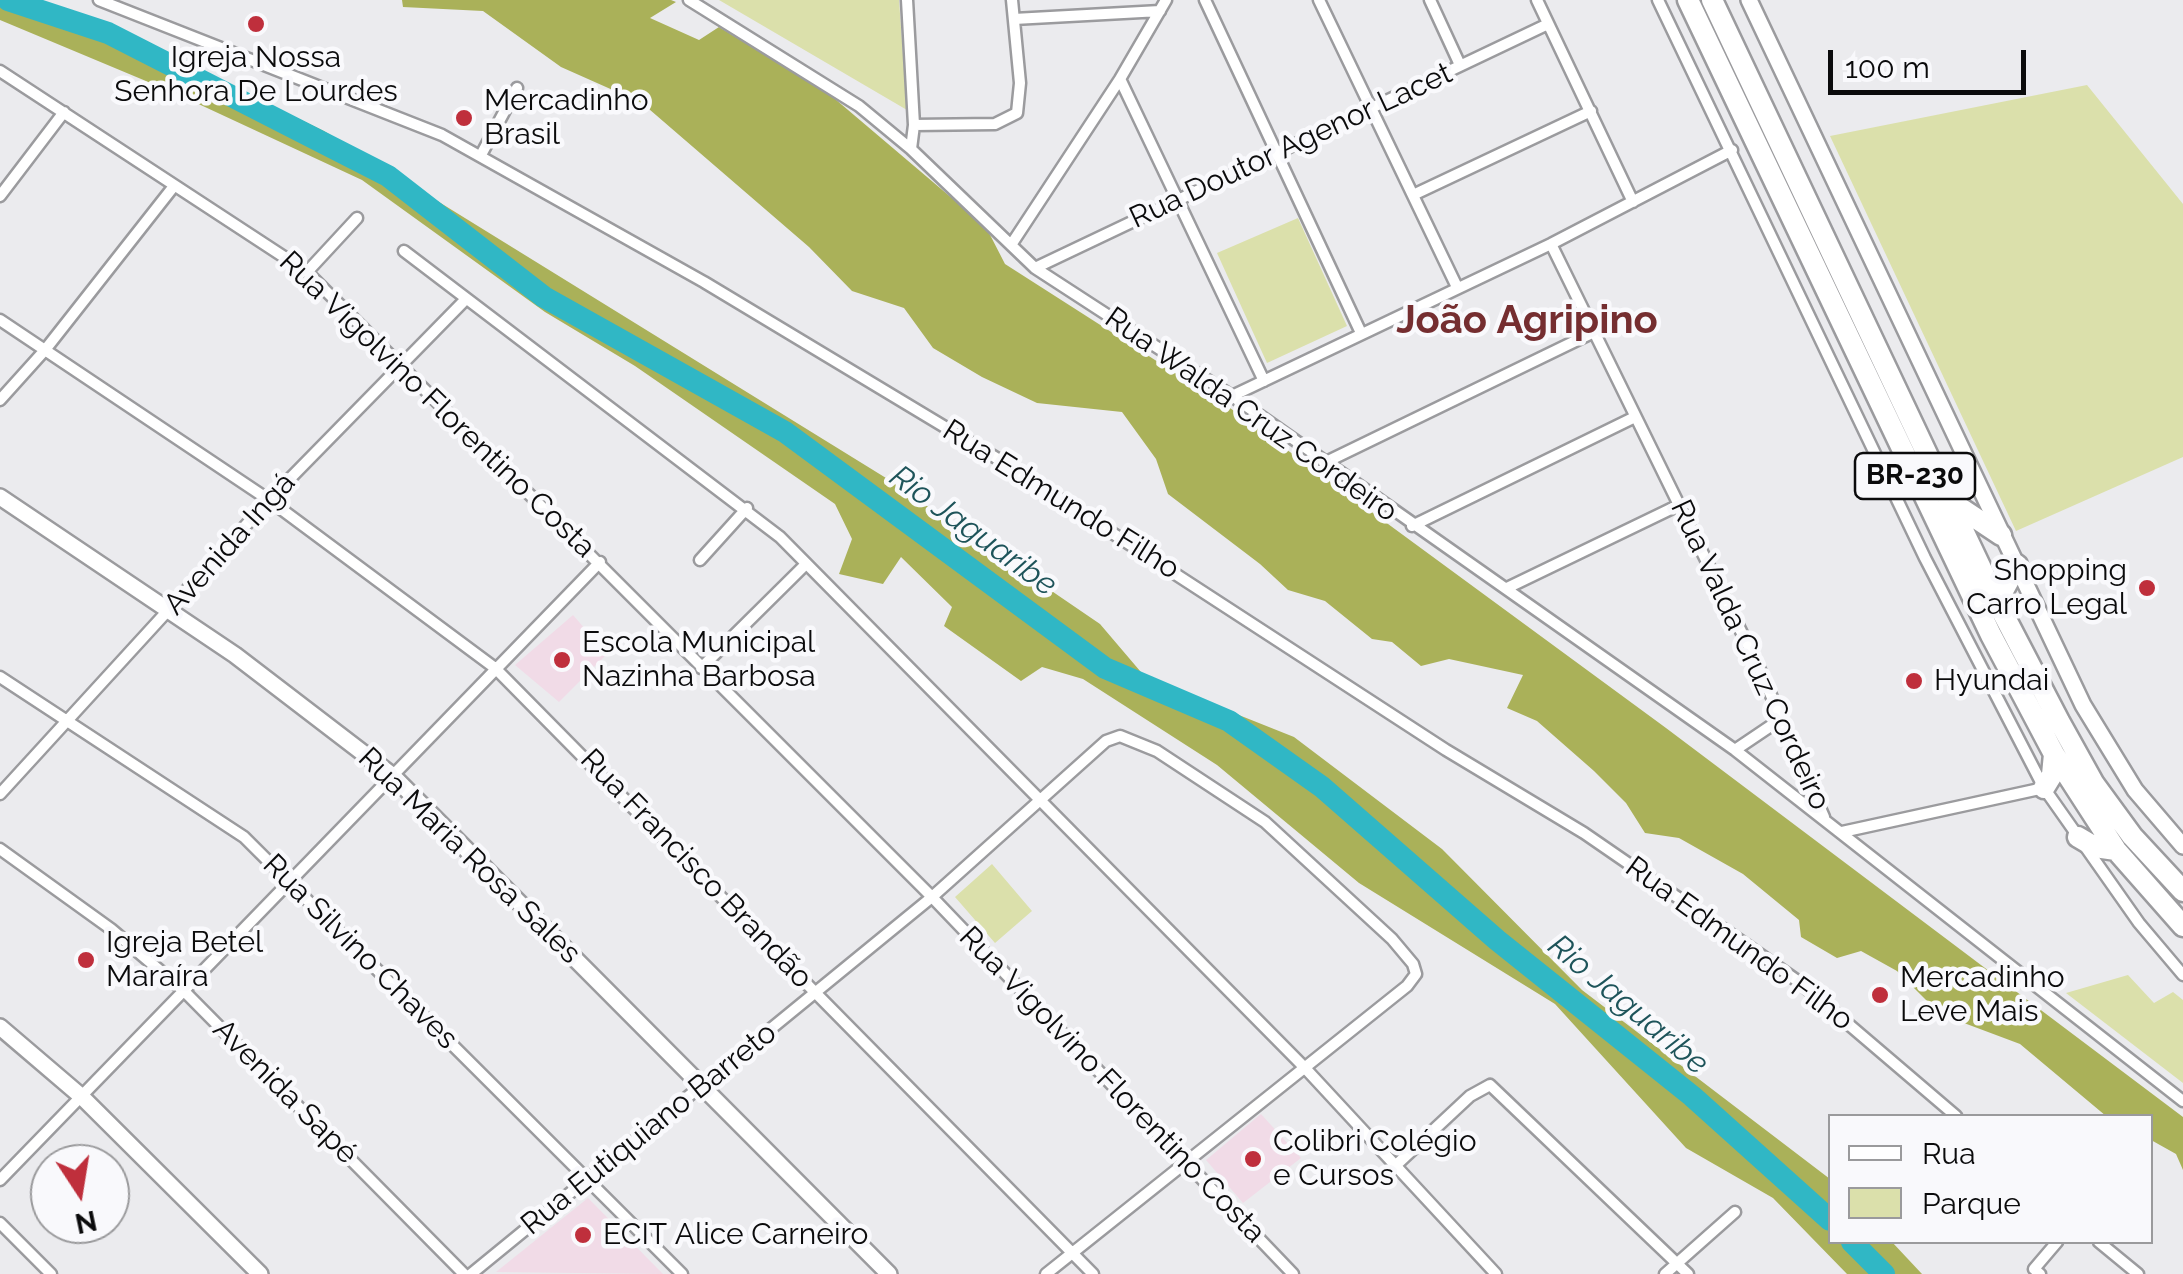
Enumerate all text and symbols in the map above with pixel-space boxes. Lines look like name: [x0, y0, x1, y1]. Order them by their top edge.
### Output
marker: Igreja Nossa Senhora De Lourdes: [245, 13, 267, 35]
scale bar: [1833, 30, 2030, 92]
place label: Igreja Nossa Senhora De Lourdes: [114, 40, 398, 110]
text: 100 m: [1845, 50, 1930, 85]
street label: Rua Doutor Agenor Lacet: [1124, 55, 1458, 237]
place label: Mercadinho Brasil: [484, 83, 649, 154]
marker: Mercadinho Brasil: [453, 107, 475, 129]
street label: Rua Vigolvino Florentino Costa: [272, 244, 602, 566]
district label: João Agripino: [1396, 297, 1658, 345]
street label: Rua Walda Cruz Cordeiro: [1098, 300, 1404, 530]
street label: Rua Edmundo Filho: [936, 413, 1186, 587]
road number: BR-230: [1855, 453, 1975, 499]
water label: Rio Jaguaribe: [882, 458, 1064, 604]
street label: Avenida Ingá: [157, 465, 303, 623]
street label: Rua Valda Cruz Cordeiro: [1662, 494, 1838, 816]
place label: Shopping Carro Legal: [1966, 553, 2127, 624]
marker: Shopping Carro Legal: [2136, 577, 2158, 599]
place label: Escola Municipal Nazinha Barbosa: [582, 625, 816, 696]
marker: Escola Municipal Nazinha Barbosa: [551, 649, 573, 671]
place label: Hyundai: [1934, 663, 2049, 699]
marker: Hyundai: [1903, 670, 1925, 692]
street label: Rua Maria Rosa Sales: [350, 741, 588, 971]
street label: Rua Francisco Brandão: [572, 742, 820, 996]
street label: Rua Silvino Chaves: [255, 847, 465, 1057]
street label: Rua Edmundo Filho: [1618, 849, 1860, 1039]
street label: Rua Vigolvino Florentino Costa: [951, 920, 1273, 1250]
place label: Igreja Betel Maraíra: [106, 925, 263, 996]
water label: Rio Jaguaribe: [1540, 927, 1716, 1083]
marker: Igreja Betel Maraíra: [75, 949, 97, 971]
place label: Mercadinho Leve Mais: [1900, 960, 2065, 1030]
marker: Mercadinho Leve Mais: [1869, 984, 1891, 1006]
street label: Avenida Sapé: [205, 1012, 365, 1172]
street label: Rua Eutiquiano Barreto: [514, 1015, 784, 1243]
legend: [1828, 1114, 2153, 1244]
place label: Colibri Colégio e Cursos: [1273, 1124, 1476, 1194]
text: Rua: [1922, 1136, 1976, 1171]
north arrow: [30, 1144, 130, 1244]
marker: Colibri Colégio e Cursos: [1242, 1148, 1264, 1170]
text: Parque: [1922, 1186, 2021, 1221]
text: N: [72, 1204, 100, 1240]
place label: ECIT Alice Carneiro: [603, 1217, 868, 1253]
marker: ECIT Alice Carneiro: [572, 1224, 594, 1246]

